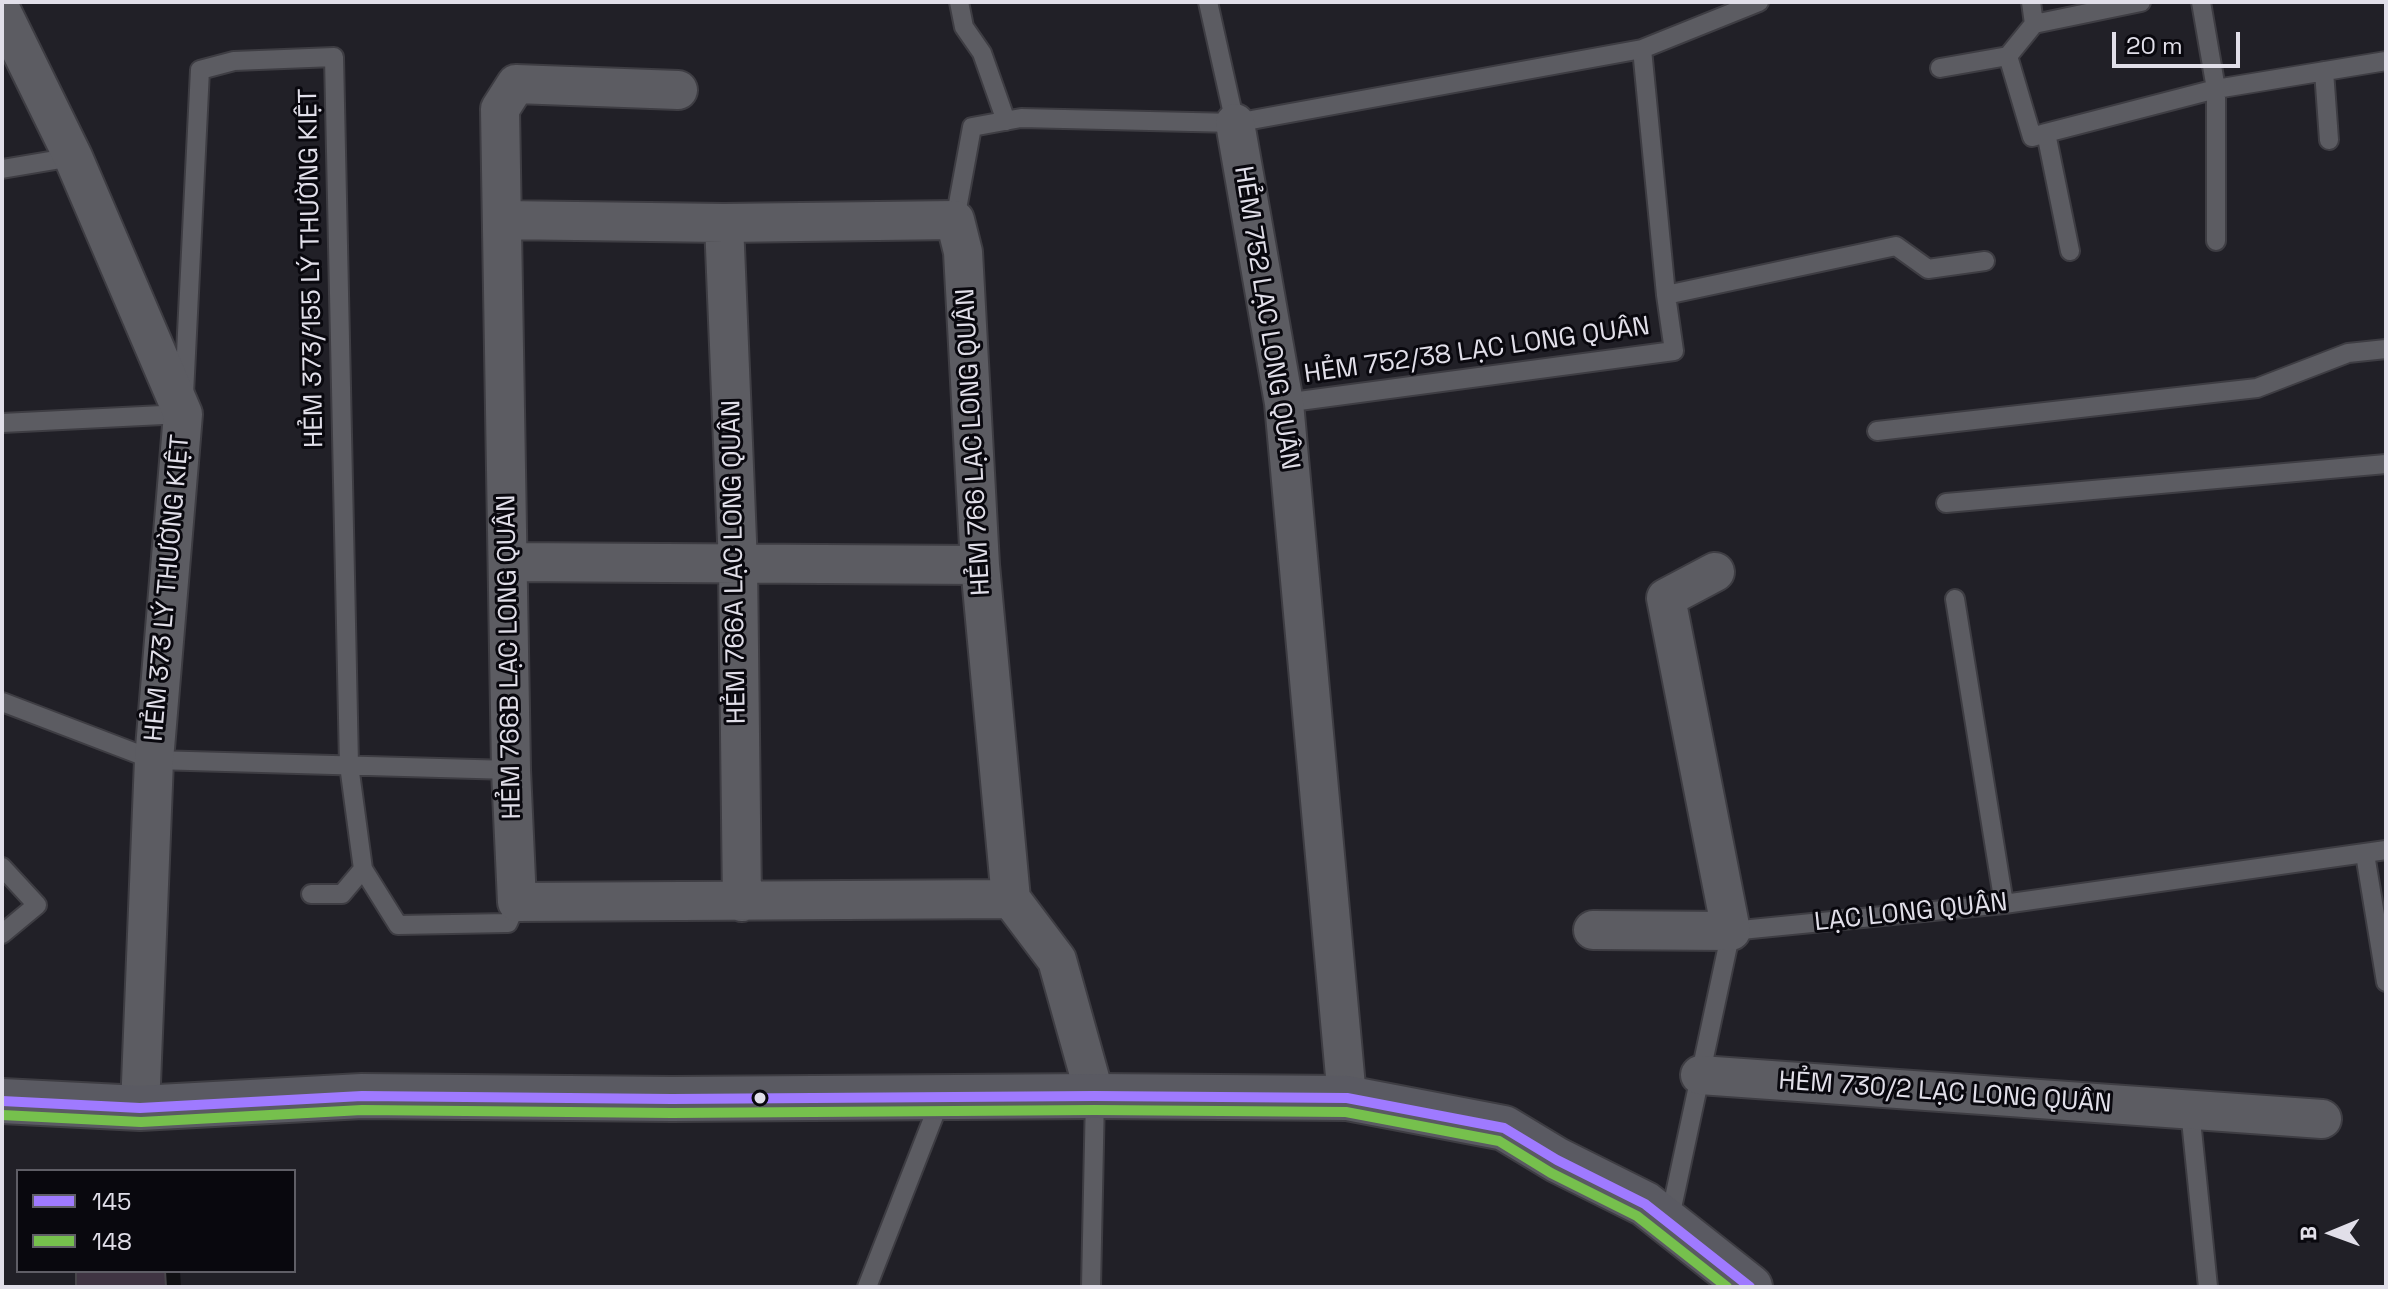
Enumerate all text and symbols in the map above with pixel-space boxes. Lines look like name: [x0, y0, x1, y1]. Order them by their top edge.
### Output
scale bar: [2116, 16, 2244, 66]
text: 20 m: [2126, 30, 2183, 61]
street label: HẺM 373/155 LÝ THƯỜNG KIỆT: [293, 88, 331, 448]
street label: HẺM 752 LẠC LONG QUÂN: [1227, 164, 1305, 472]
street label: HẺM 766 LẠC LONG QUÂN: [950, 288, 998, 596]
street label: HẺM 752/38 LẠC LONG QUÂN: [1302, 311, 1652, 391]
street label: HẺM 766A LẠC LONG QUÂN: [717, 400, 753, 724]
street label: HẺM 373 LÝ THƯỜNG KIỆT: [139, 433, 197, 743]
street label: HẺM 766B LẠC LONG QUÂN: [492, 494, 528, 820]
street label: LẠC LONG QUÂN: [1813, 887, 2009, 939]
street label: HẺM 730/2 LẠC LONG QUÂN: [1777, 1066, 2113, 1120]
unlabelled marker: [752, 1090, 768, 1106]
legend: [16, 1169, 296, 1273]
text: 145: [92, 1186, 131, 1217]
north arrow: [2292, 1193, 2372, 1273]
text: 148: [92, 1226, 132, 1257]
text: B: [2294, 1226, 2322, 1241]

